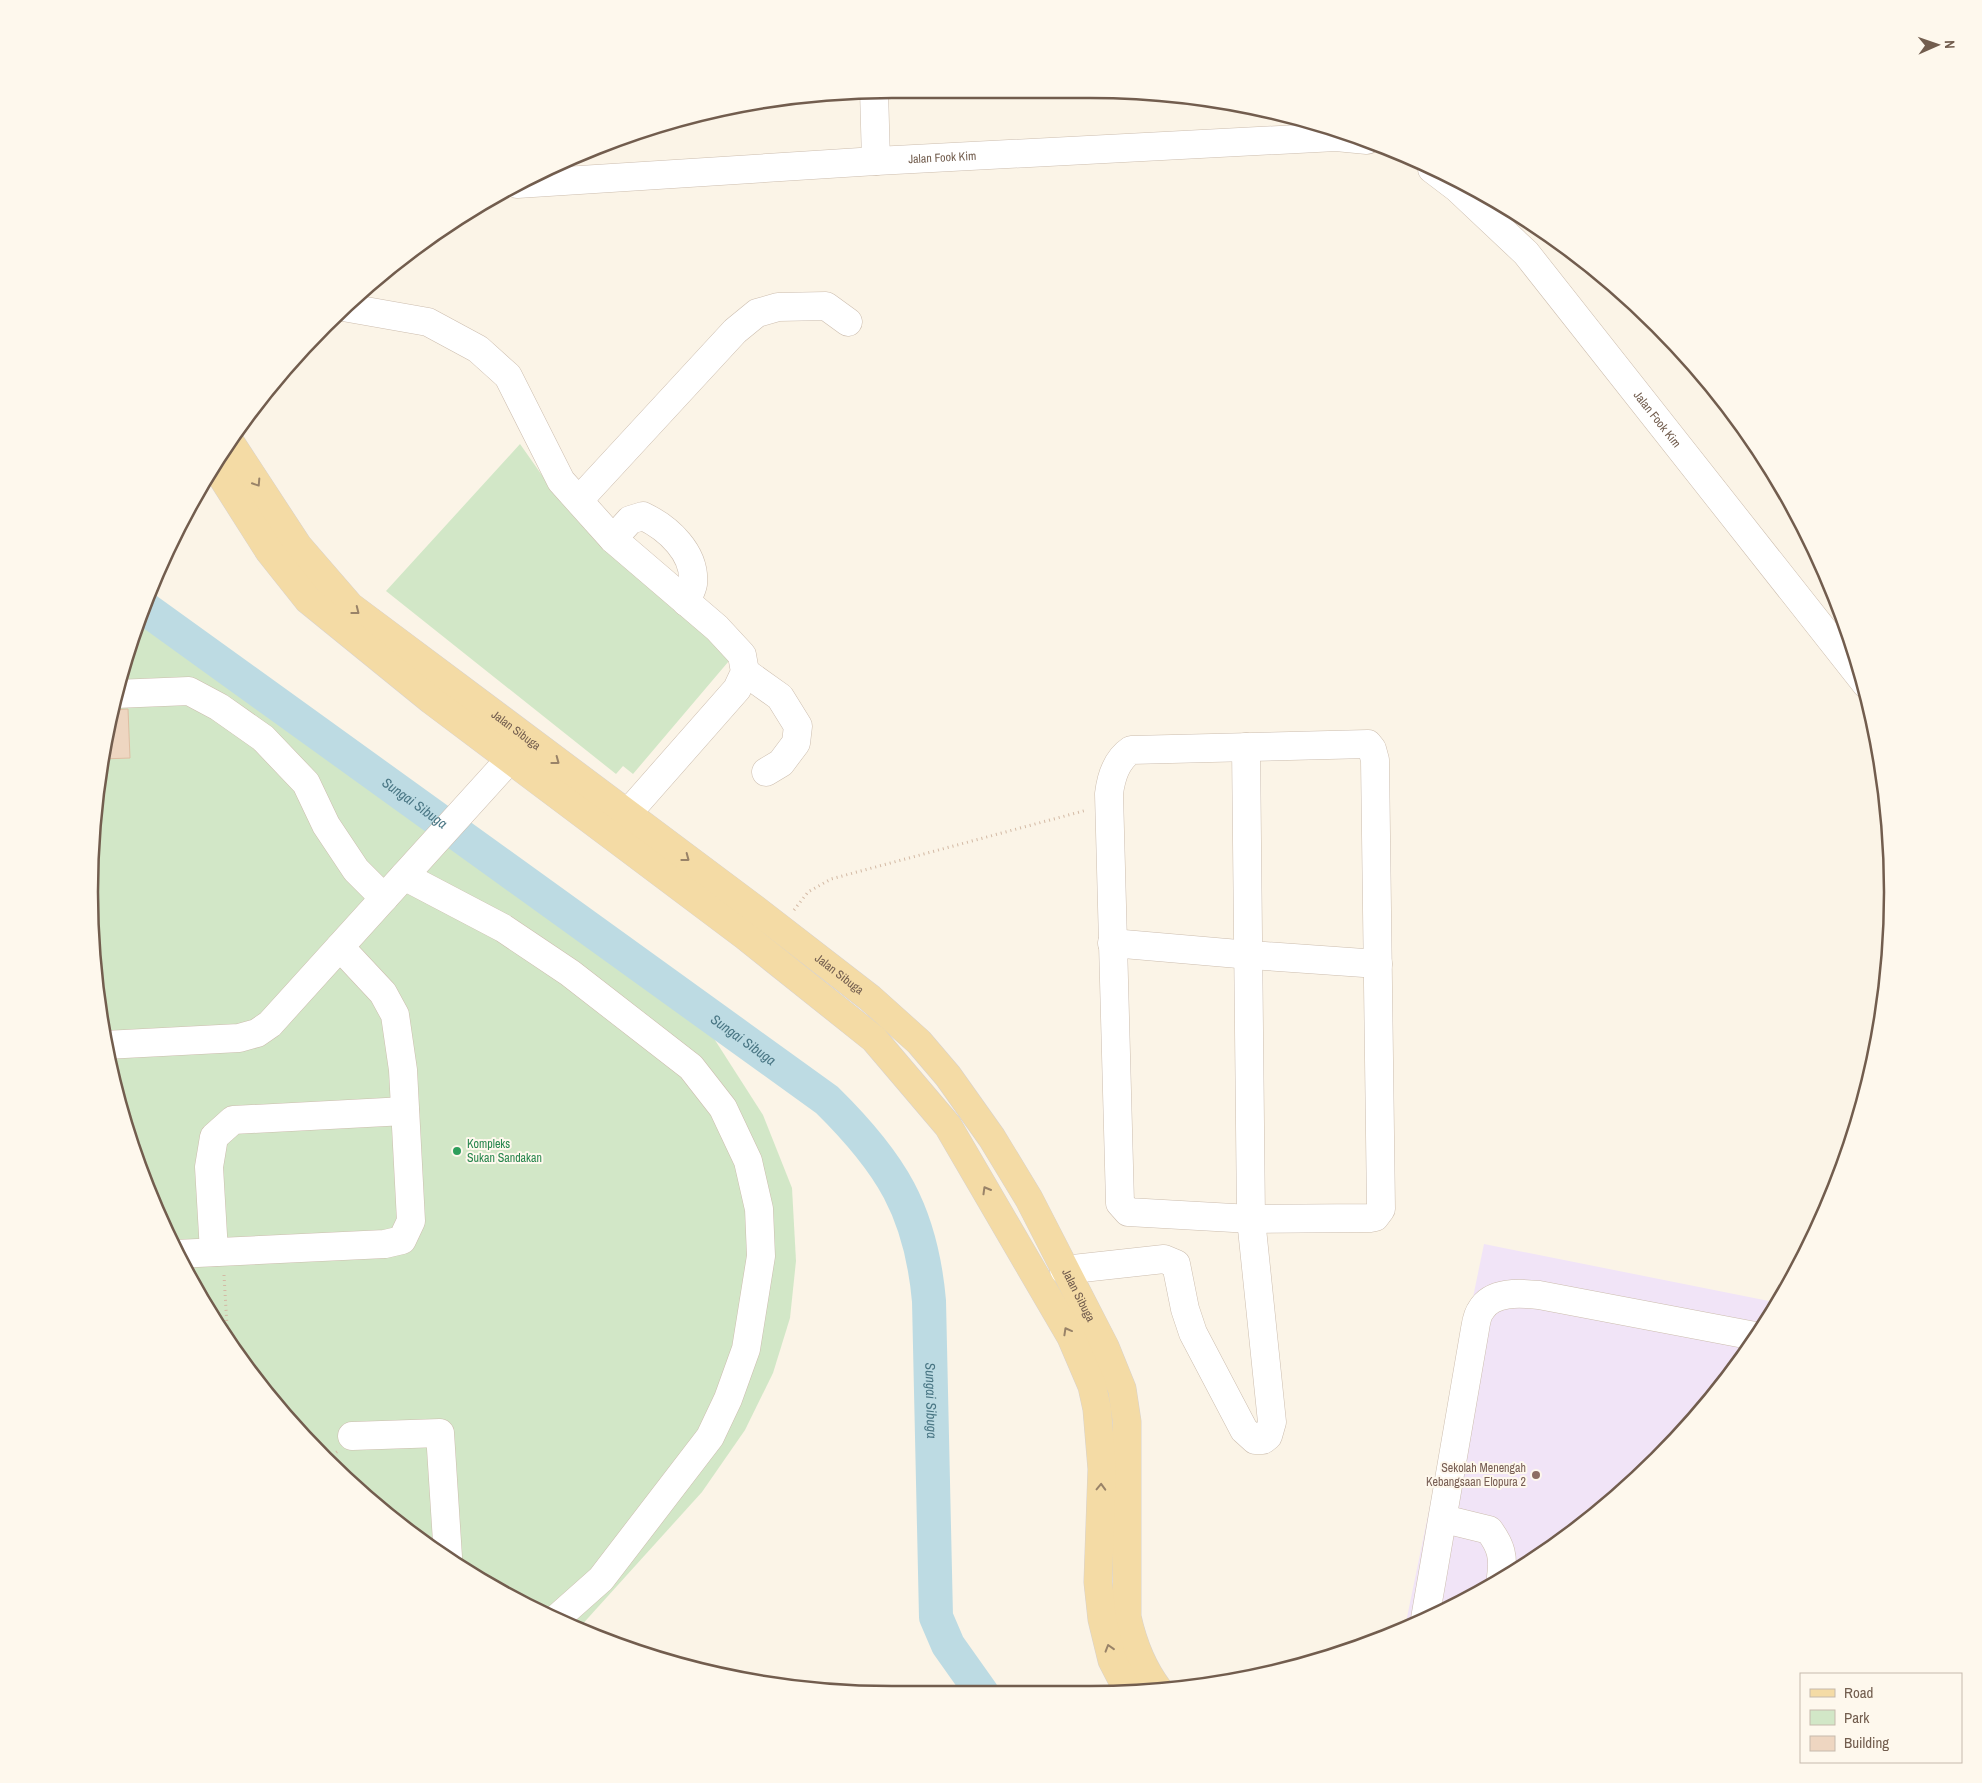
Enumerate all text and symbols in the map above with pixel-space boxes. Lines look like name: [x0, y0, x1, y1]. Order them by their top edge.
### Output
north arrow: [1912, 20, 1962, 70]
text: N: [1941, 40, 1959, 49]
street label: Jalan Fook Kim: [908, 148, 977, 167]
street label: Jalan Fook Kim: [1630, 388, 1685, 451]
one-way arrow: [251, 477, 260, 486]
one-way arrow: [350, 605, 359, 613]
street label: Jalan Sibuga: [488, 707, 544, 754]
one-way arrow: [550, 755, 560, 764]
water label: Sungai Sibuga: [379, 773, 451, 832]
one-way arrow: [680, 852, 689, 860]
street label: Jalan Sibuga: [812, 950, 867, 998]
water label: Sungai Sibuga: [707, 1010, 779, 1069]
place label: Kompleks Sukan Sandakan: [467, 1136, 542, 1166]
marker: Kompleks Sukan Sandakan: [451, 1145, 463, 1157]
one-way arrow: [983, 1186, 993, 1195]
street label: Jalan Sibuga: [1058, 1266, 1099, 1325]
one-way arrow: [1063, 1327, 1073, 1336]
water label: Sungai Sibuga: [921, 1362, 941, 1439]
place label: Sekolah Menengah Kebangsaan Elopura 2: [1426, 1460, 1526, 1490]
marker: Sekolah Menengah Kebangsaan Elopura 2: [1530, 1469, 1542, 1481]
one-way arrow: [1096, 1483, 1106, 1490]
one-way arrow: [1104, 1645, 1114, 1653]
legend: [1800, 1673, 1962, 1763]
text: Road: [1844, 1682, 1873, 1703]
text: Park: [1844, 1707, 1870, 1728]
text: Building: [1844, 1732, 1889, 1753]

